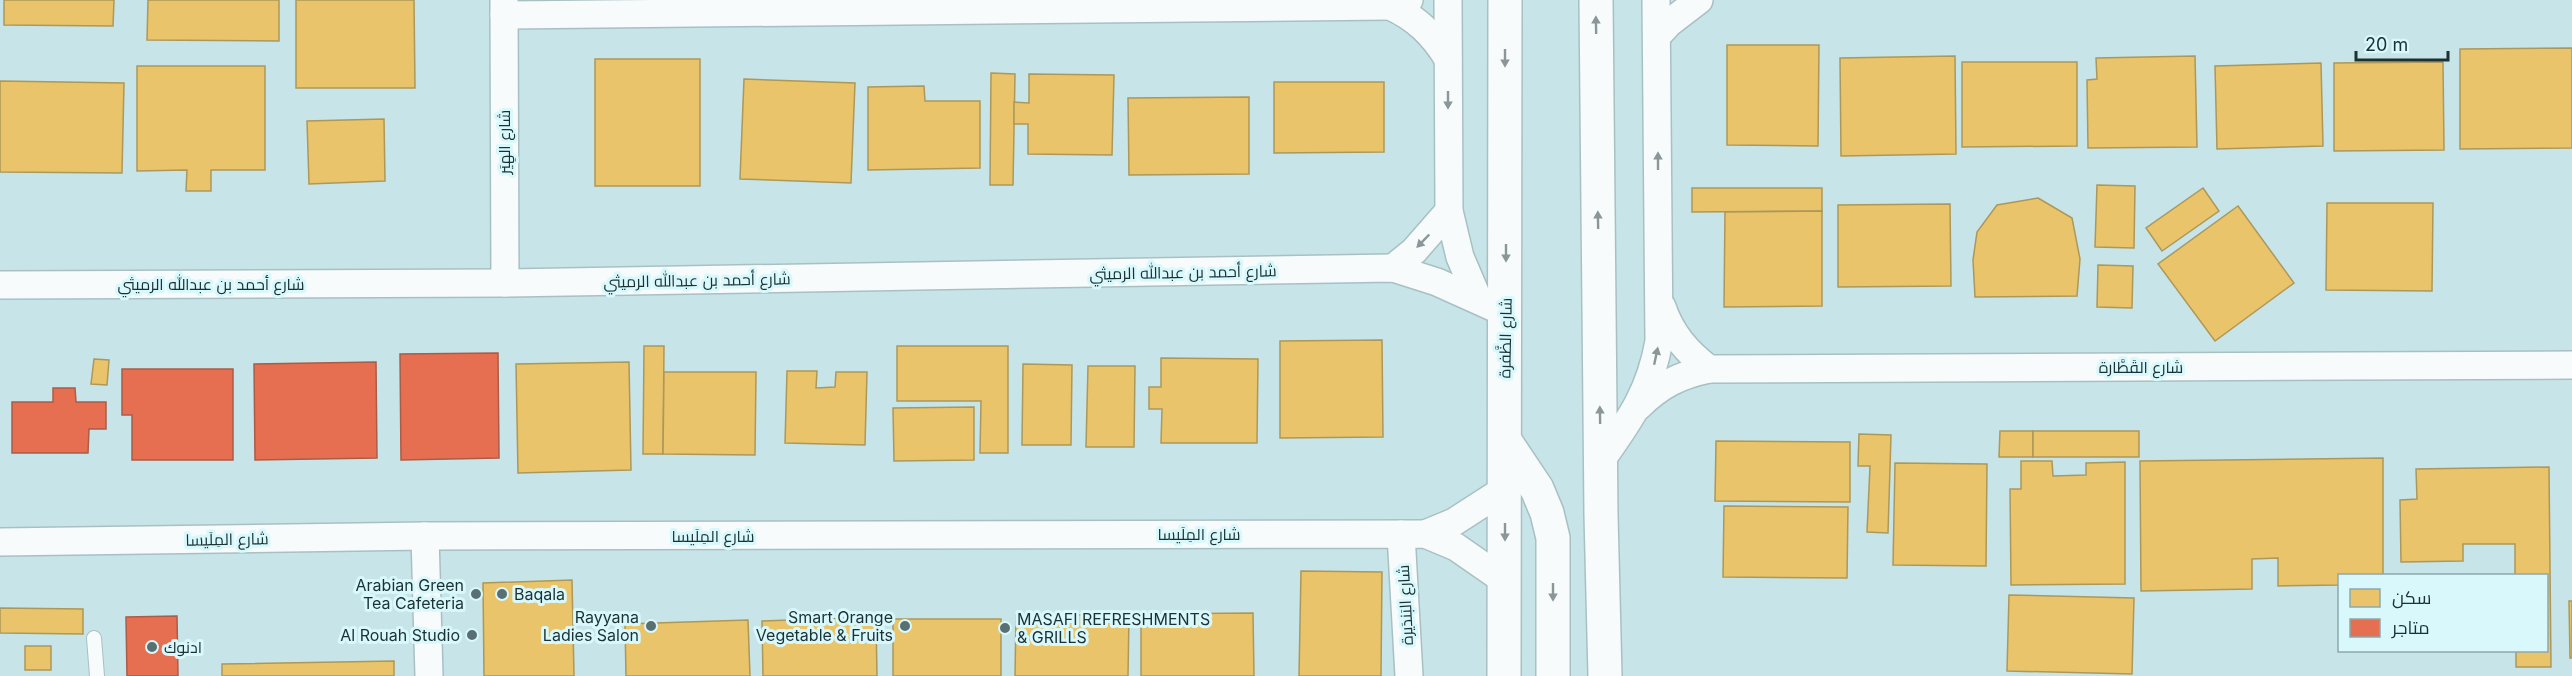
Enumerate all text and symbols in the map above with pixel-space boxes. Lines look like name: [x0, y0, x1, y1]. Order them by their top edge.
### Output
one-way arrow: [1591, 15, 1601, 34]
scale bar: [2356, 24, 2448, 62]
text: 20 m: [2365, 34, 2408, 55]
one-way arrow: [1500, 49, 1510, 68]
one-way arrow: [1443, 91, 1453, 110]
street label: شارع الهِيَر: [494, 110, 516, 175]
one-way arrow: [1653, 152, 1663, 171]
one-way arrow: [1593, 210, 1603, 229]
one-way arrow: [1417, 234, 1431, 248]
one-way arrow: [1501, 244, 1511, 263]
street label: شارع أحمد بن عبدالله الرميثي: [1089, 260, 1277, 288]
street label: شارع أحمد بن عبدالله الرميثي: [603, 268, 791, 296]
street label: شارع أحمد بن عبدالله الرميثي: [117, 274, 305, 298]
street label: شارع الظَّفرة: [1494, 298, 1518, 378]
one-way arrow: [1652, 346, 1661, 365]
street label: شارع القَطَّارة: [2099, 357, 2183, 379]
one-way arrow: [1595, 405, 1605, 424]
one-way arrow: [1500, 523, 1510, 542]
street label: شارع المِلَيسا: [1157, 524, 1241, 546]
street label: شارع المِلَيسا: [671, 526, 755, 548]
street label: شارع المِلَيسا: [185, 528, 269, 552]
street label: شارع البَندَيرة: [1393, 564, 1419, 646]
legend: [2338, 574, 2548, 652]
place label: Arabian Green Tea Cafeteria: [356, 575, 464, 613]
one-way arrow: [1548, 582, 1558, 601]
place label: Baqala: [514, 584, 565, 604]
marker: Arabian Green Tea Cafeteria: [469, 587, 483, 601]
marker: Baqala: [495, 587, 509, 601]
text: سكن: [2392, 587, 2431, 609]
place label: Rayyana Ladies Salon: [543, 607, 639, 645]
place label: Smart Orange Vegetable & Fruits: [756, 607, 893, 645]
place label: MASAFI REFRESHMENTS & GRILLS: [1017, 609, 1210, 647]
text: متاجر: [2391, 617, 2430, 639]
marker: Rayyana Ladies Salon: [644, 619, 658, 633]
marker: Smart Orange Vegetable & Fruits: [898, 619, 912, 633]
marker: MASAFI REFRESHMENTS & GRILLS: [998, 621, 1012, 635]
place label: Al Rouah Studio: [340, 625, 460, 645]
marker: Al Rouah Studio: [465, 628, 479, 642]
place label: ادنوك: [164, 637, 202, 657]
marker: ادنوك: [145, 640, 159, 654]

